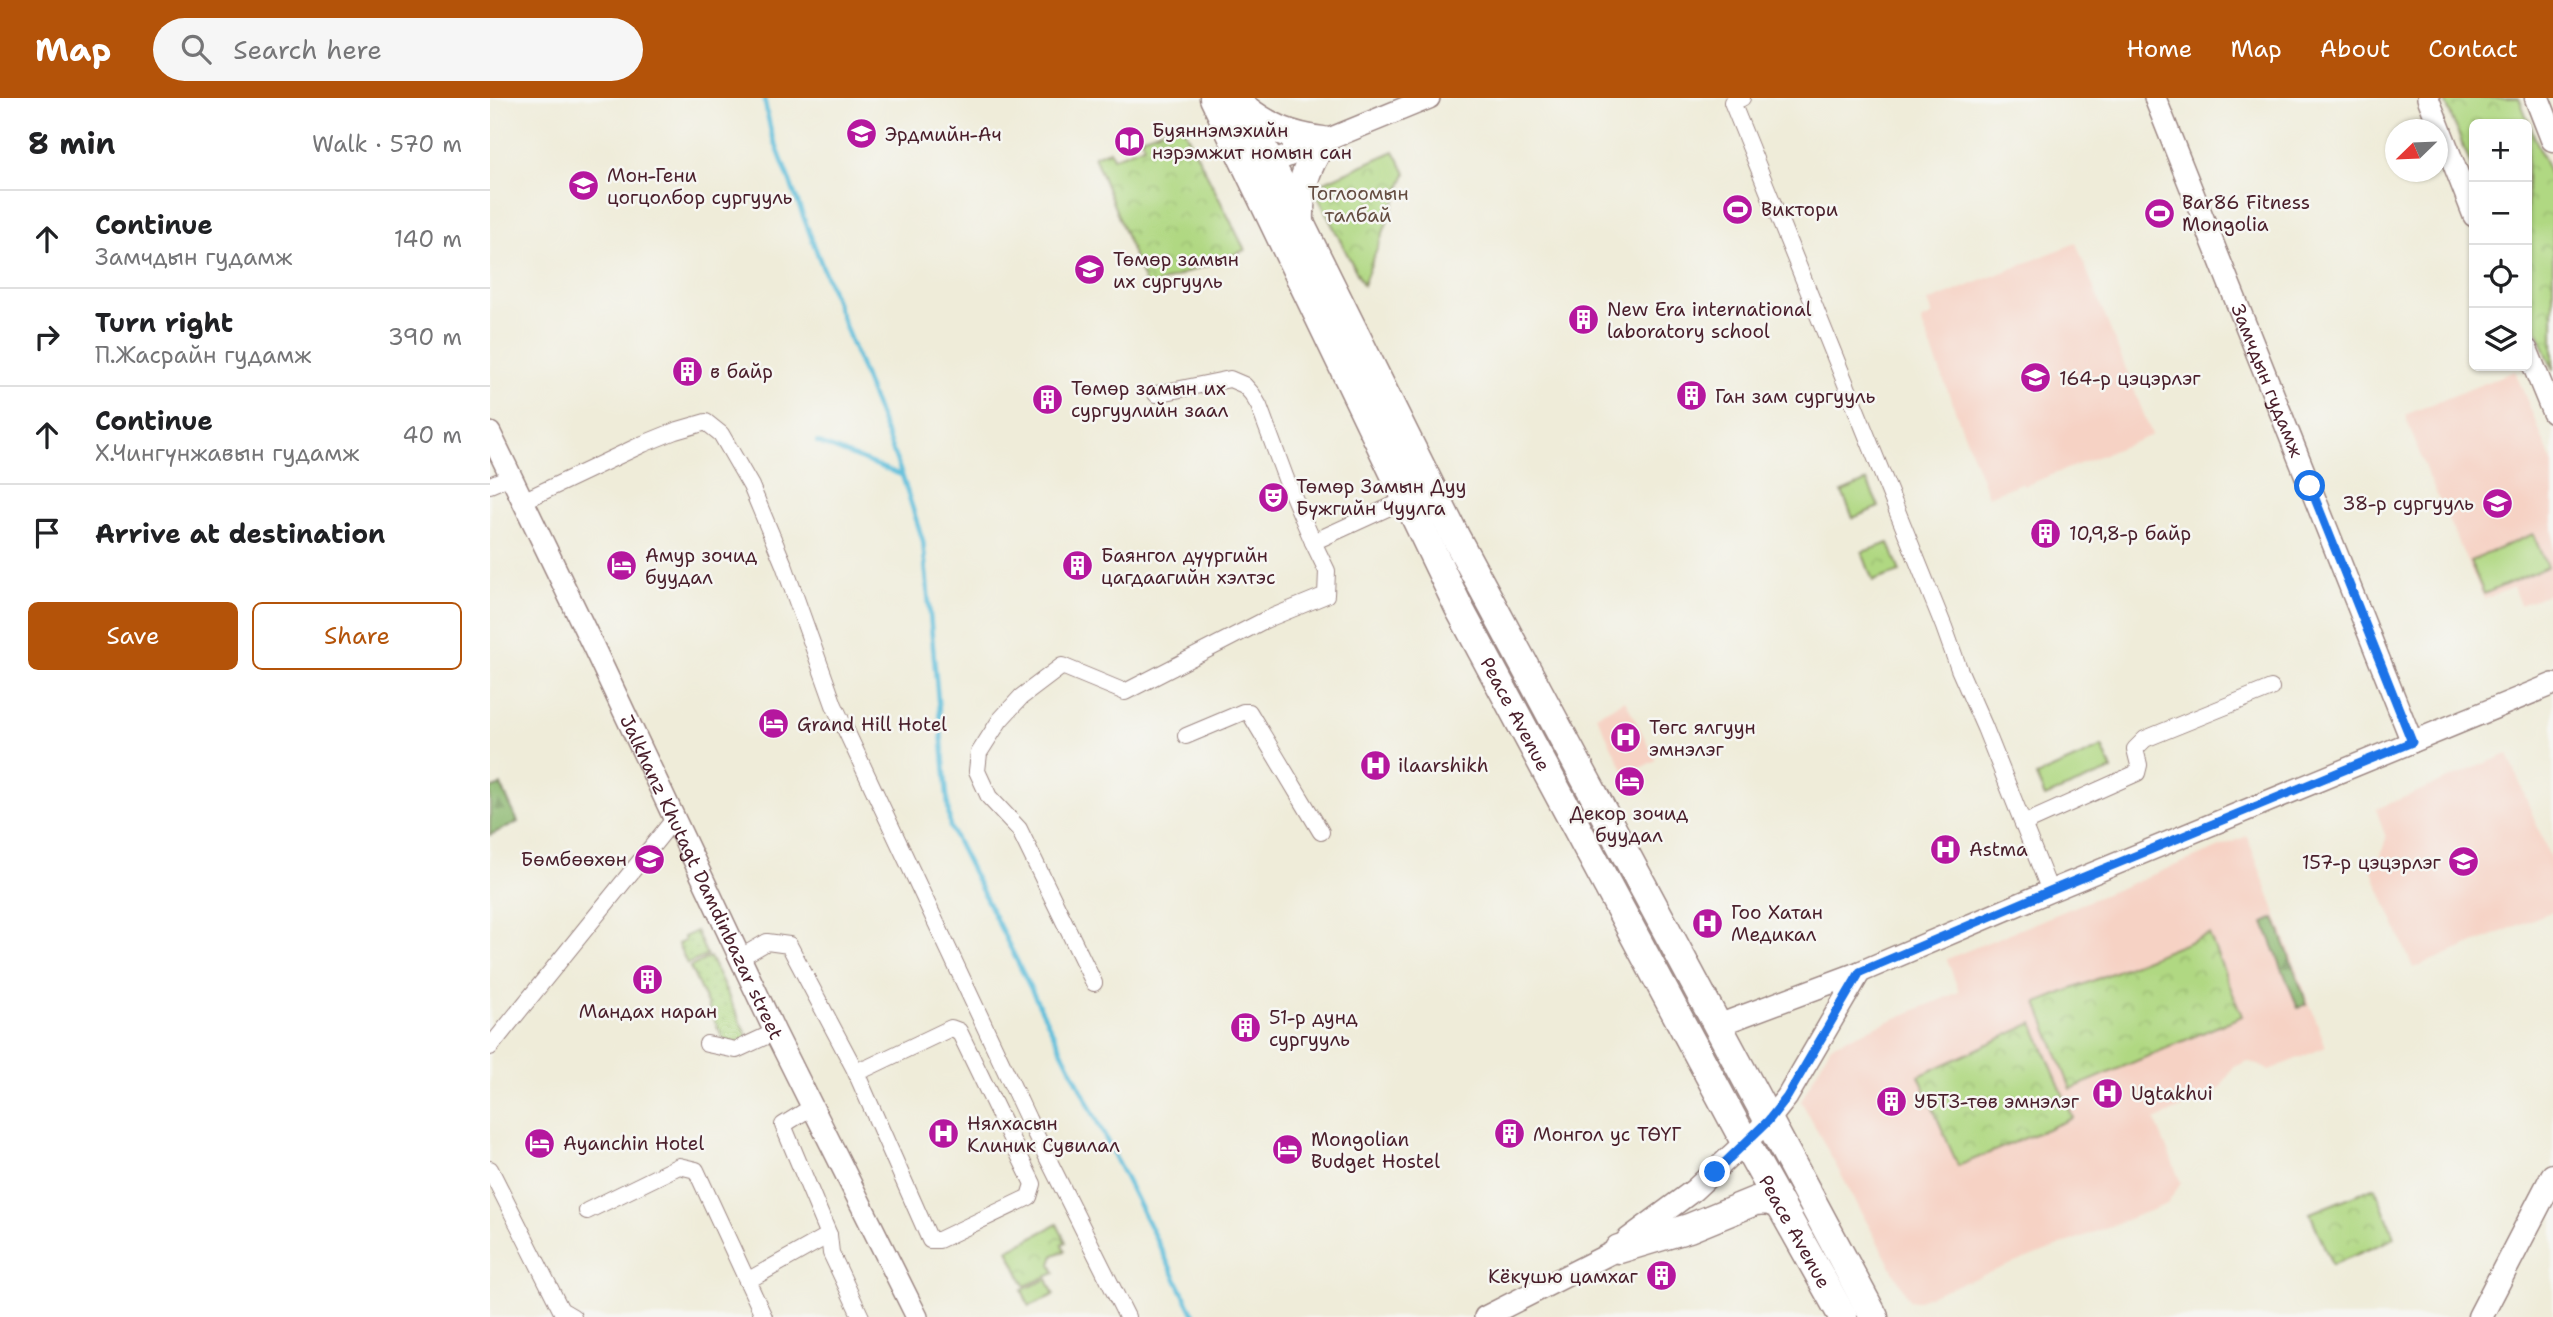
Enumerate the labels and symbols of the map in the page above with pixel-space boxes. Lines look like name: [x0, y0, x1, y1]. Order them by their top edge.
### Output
school or university icon: Эрдмийн-Ач: [845, 117, 879, 151]
place label: Буяннэмэхийн нэрэмжит номын сан: [1152, 118, 1352, 165]
north arrow: [2385, 119, 2448, 182]
place label: Эрдмийн-Ач: [885, 122, 1002, 147]
library icon: Буяннэмэхийн нэрэмжит номын сан: [1112, 124, 1146, 158]
place label: Мон-Гени цогцолбор сургууль: [607, 163, 793, 210]
school or university icon: Мон-Гени цогцолбор сургууль: [567, 169, 601, 203]
park label: Тоглоомын талбай: [1307, 181, 1409, 228]
place label: Bar86 Fitness Mongolia: [2182, 190, 2310, 237]
sports icon: Виктори: [1721, 192, 1755, 226]
sports icon: Bar86 Fitness Mongolia: [2142, 196, 2176, 230]
place label: Виктори: [1761, 197, 1838, 222]
place label: Төмөр замын их сургууль: [1113, 247, 1239, 294]
school or university icon: Төмөр замын их сургууль: [1073, 253, 1107, 287]
place label: New Era international laboratory school: [1607, 297, 1812, 344]
street label: Замчдын гудамж: [2225, 300, 2309, 461]
building icon: New Era international laboratory school: [1567, 303, 1601, 337]
building icon: в байр: [670, 354, 704, 388]
place label: в байр: [710, 359, 773, 384]
school or university icon: 164-р цэцэрлэг: [2019, 361, 2053, 395]
place label: 164-р цэцэрлэг: [2059, 366, 2201, 391]
place label: Төмөр замын их сургуулийн заал: [1071, 376, 1229, 423]
building icon: Ган зам сургууль: [1675, 379, 1709, 413]
building icon: Төмөр замын их сургуулийн заал: [1031, 382, 1065, 416]
place label: Ган зам сургууль: [1715, 384, 1875, 409]
route start: [2294, 470, 2325, 501]
place label: Төмөр Замын Дуу Бүжгийн Чуулга: [1296, 474, 1466, 521]
theatre icon: Төмөр Замын Дуу Бүжгийн Чуулга: [1256, 480, 1290, 514]
school or university icon: 38-р сургууль: [2480, 486, 2514, 520]
place label: 38-р сургууль: [2342, 491, 2474, 516]
building icon: 10,9,8-р байр: [2029, 516, 2063, 550]
place label: 10,9,8-р байр: [2069, 521, 2191, 546]
place label: Амур зочид буудал: [645, 543, 757, 590]
place label: Баянгол дүүргийн цагдаагийн хэлтэс: [1101, 543, 1276, 590]
hotel icon: Амур зочид буудал: [605, 549, 639, 583]
building icon: Баянгол дүүргийн цагдаагийн хэлтэс: [1061, 549, 1095, 583]
street label: Peace Avenue: [1475, 653, 1556, 776]
hotel icon: Grand Hill Hotel: [757, 707, 791, 741]
street label: Jalkhanz Khutagt Damdinbazar street: [614, 711, 789, 1044]
place label: Grand Hill Hotel: [797, 712, 947, 737]
place label: Төгс ялгуун эмнэлэг: [1649, 715, 1756, 762]
hospital icon: Төгс ялгуун эмнэлэг: [1609, 721, 1643, 755]
hospital icon: ilaarshikh: [1358, 748, 1392, 782]
place label: ilaarshikh: [1398, 753, 1489, 778]
hotel icon: Декор зочид буудал: [1612, 765, 1646, 799]
place label: Декор зочид буудал: [1570, 801, 1688, 848]
hospital icon: Astma: [1929, 832, 1963, 866]
place label: Astma: [1969, 837, 2028, 862]
school or university icon: Бөмбөөхөн: [633, 842, 667, 876]
school or university icon: 157-р цэцэрлэг: [2447, 845, 2481, 879]
place label: Бөмбөөхөн: [521, 847, 627, 872]
place label: 157-р цэцэрлэг: [2302, 850, 2442, 875]
place label: Гоо Хатан Медикал: [1731, 900, 1823, 947]
hospital icon: Гоо Хатан Медикал: [1691, 906, 1725, 940]
building icon: Мандах наран: [631, 963, 665, 997]
place label: Мандах наран: [579, 999, 717, 1024]
place label: 51-р дунд сургууль: [1269, 1005, 1358, 1052]
building icon: 51-р дунд сургууль: [1229, 1011, 1263, 1045]
hospital icon: Ugtakhui: [2091, 1076, 2125, 1110]
place label: Ugtakhui: [2131, 1081, 2213, 1106]
building icon: УБТЗ-төв эмнэлэг: [1874, 1084, 1908, 1118]
place label: УБТЗ-төв эмнэлэг: [1914, 1089, 2080, 1114]
place label: Нялхасын Клиник Сувилал: [967, 1111, 1120, 1158]
hospital icon: Нялхасын Клиник Сувилал: [927, 1117, 961, 1151]
building icon: Монгол ус ТӨҮГ: [1493, 1117, 1527, 1151]
place label: Монгол ус ТӨҮГ: [1533, 1122, 1682, 1147]
hotel icon: Ayanchin Hotel: [523, 1126, 557, 1160]
place label: Mongolian Budget Hostel: [1311, 1127, 1440, 1174]
place label: Ayanchin Hotel: [563, 1131, 704, 1156]
hotel icon: Mongolian Budget Hostel: [1271, 1133, 1305, 1167]
route end: [1699, 1156, 1730, 1187]
street label: Peace Avenue: [1753, 1171, 1836, 1293]
building icon: Кёкүшю цамхаг: [1644, 1259, 1678, 1293]
place label: Кёкүшю цамхаг: [1488, 1264, 1639, 1289]

